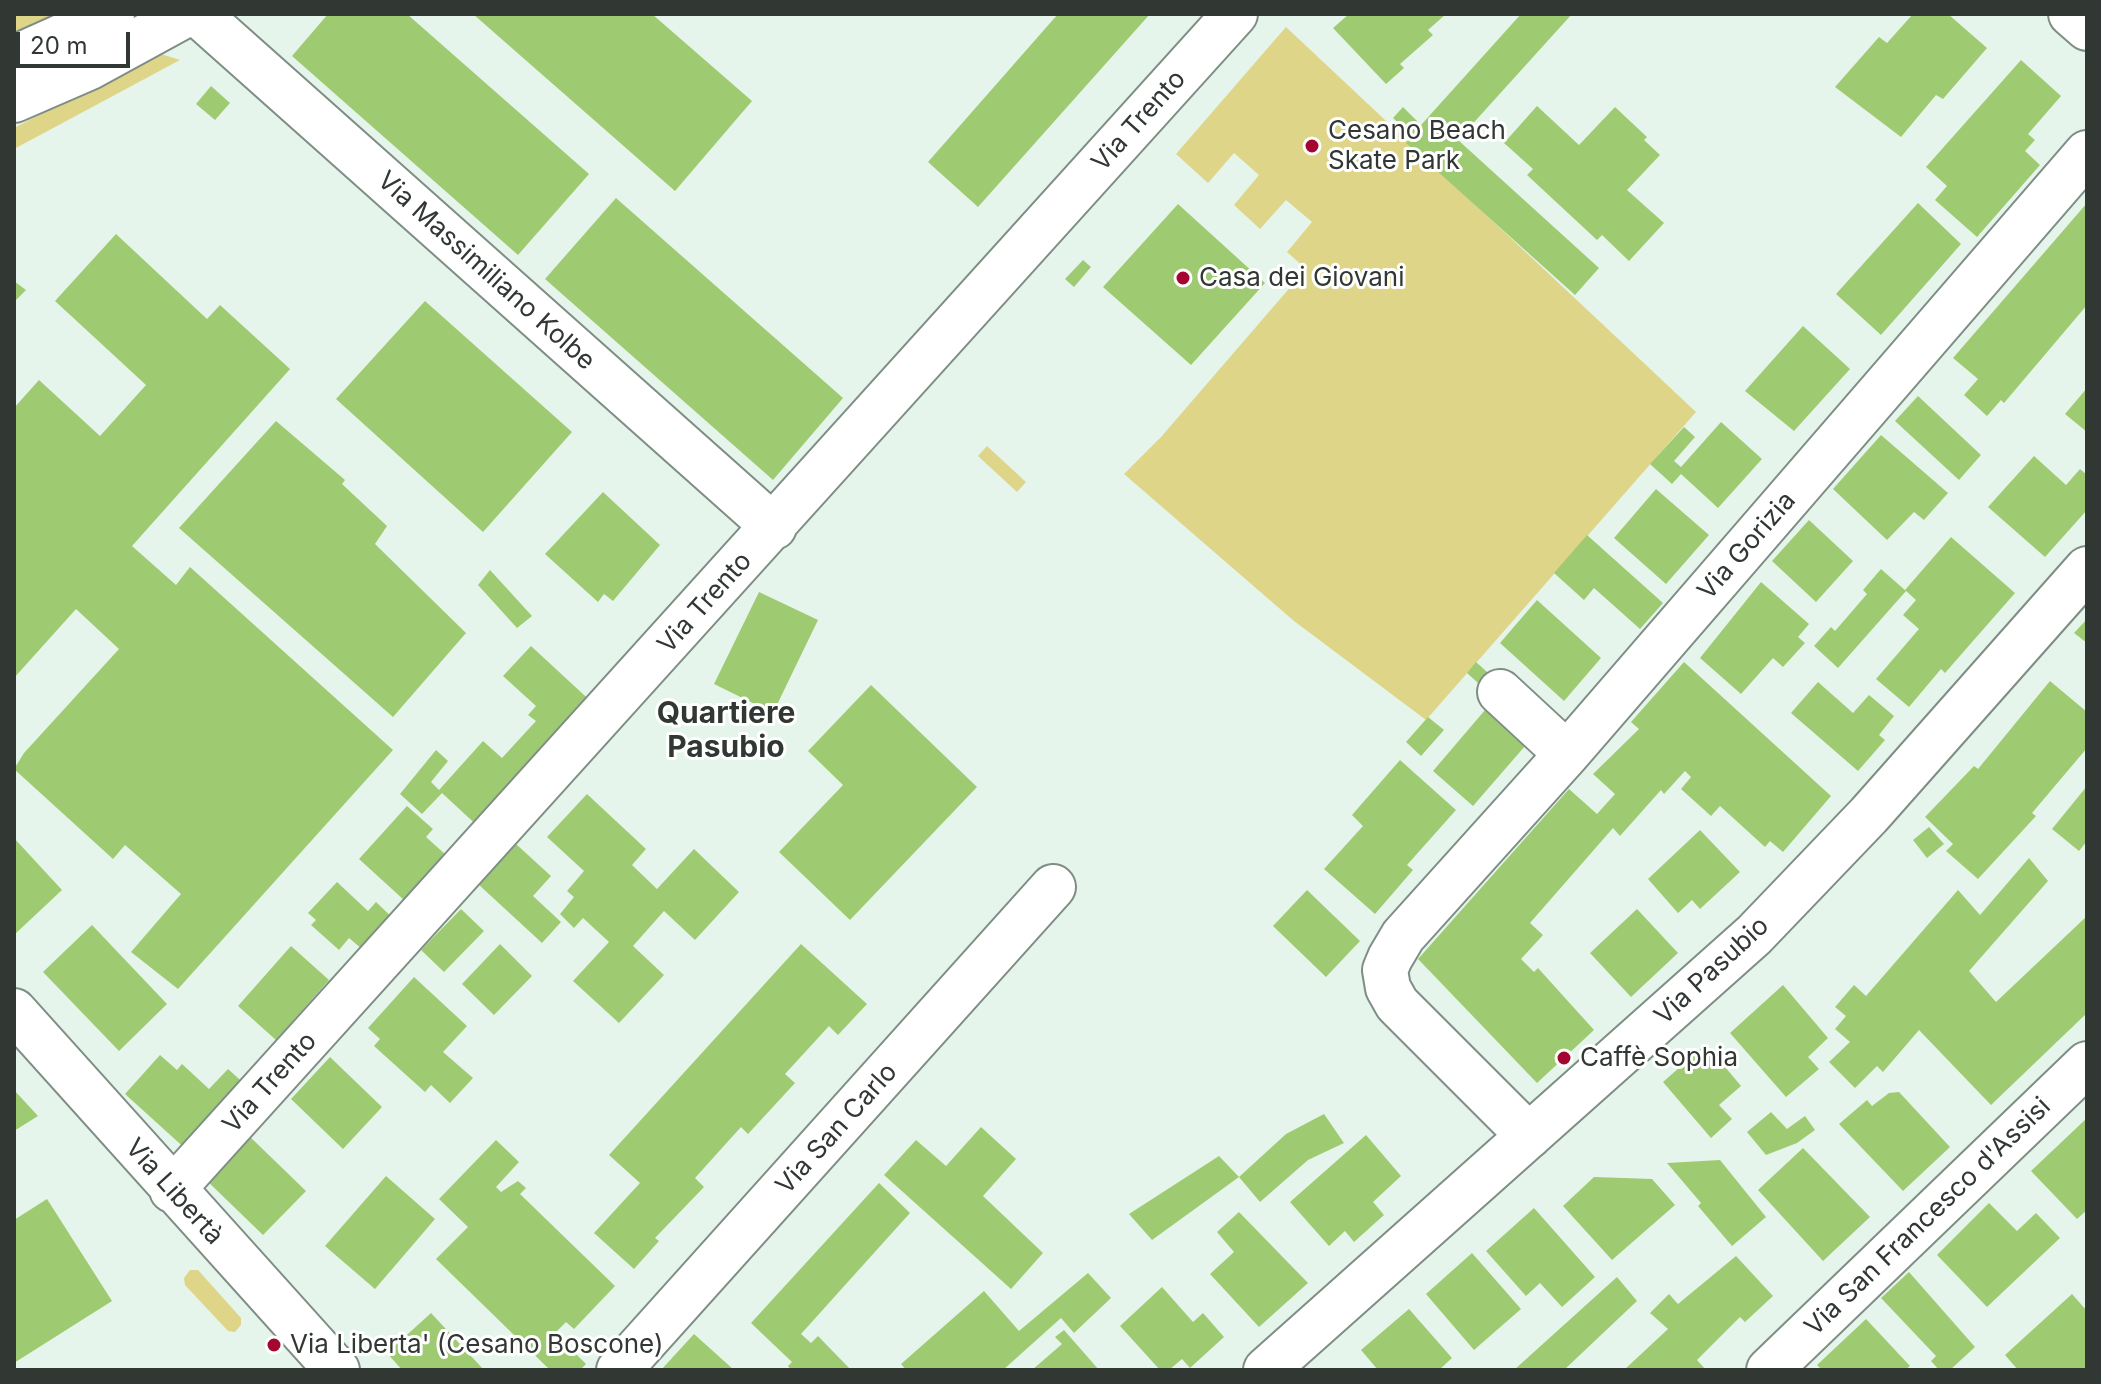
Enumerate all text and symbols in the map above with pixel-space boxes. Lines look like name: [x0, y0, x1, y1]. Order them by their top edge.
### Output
scale bar: [20, 16, 134, 66]
text: 20 m: [30, 31, 88, 60]
street label: Via Trento: [1086, 64, 1192, 178]
place label: Cesano Beach Skate Park: [1328, 115, 1506, 176]
marker: Cesano Beach Skate Park: [1303, 137, 1321, 155]
street label: Via Massimiliano Kolbe: [371, 165, 601, 377]
place label: Casa dei Giovani: [1199, 262, 1404, 294]
marker: Casa dei Giovani: [1174, 269, 1192, 287]
street label: Via Gorizia: [1692, 486, 1802, 606]
street label: Via Trento: [652, 546, 758, 660]
district label: Quartiere Pasubio: [657, 696, 795, 766]
street label: Via Pasubio: [1649, 910, 1775, 1032]
street label: Via Trento: [217, 1026, 323, 1140]
place label: Caffè Sophia: [1580, 1042, 1738, 1074]
marker: Caffè Sophia: [1555, 1049, 1573, 1067]
street label: Via San Carlo: [770, 1057, 904, 1201]
street label: Via San Francesco d'Assisi: [1799, 1091, 2057, 1343]
street label: Via Libertà: [118, 1133, 230, 1251]
place label: Via Liberta' (Cesano Boscone): [290, 1329, 663, 1361]
marker: Via Liberta' (Cesano Boscone): [265, 1336, 283, 1354]

